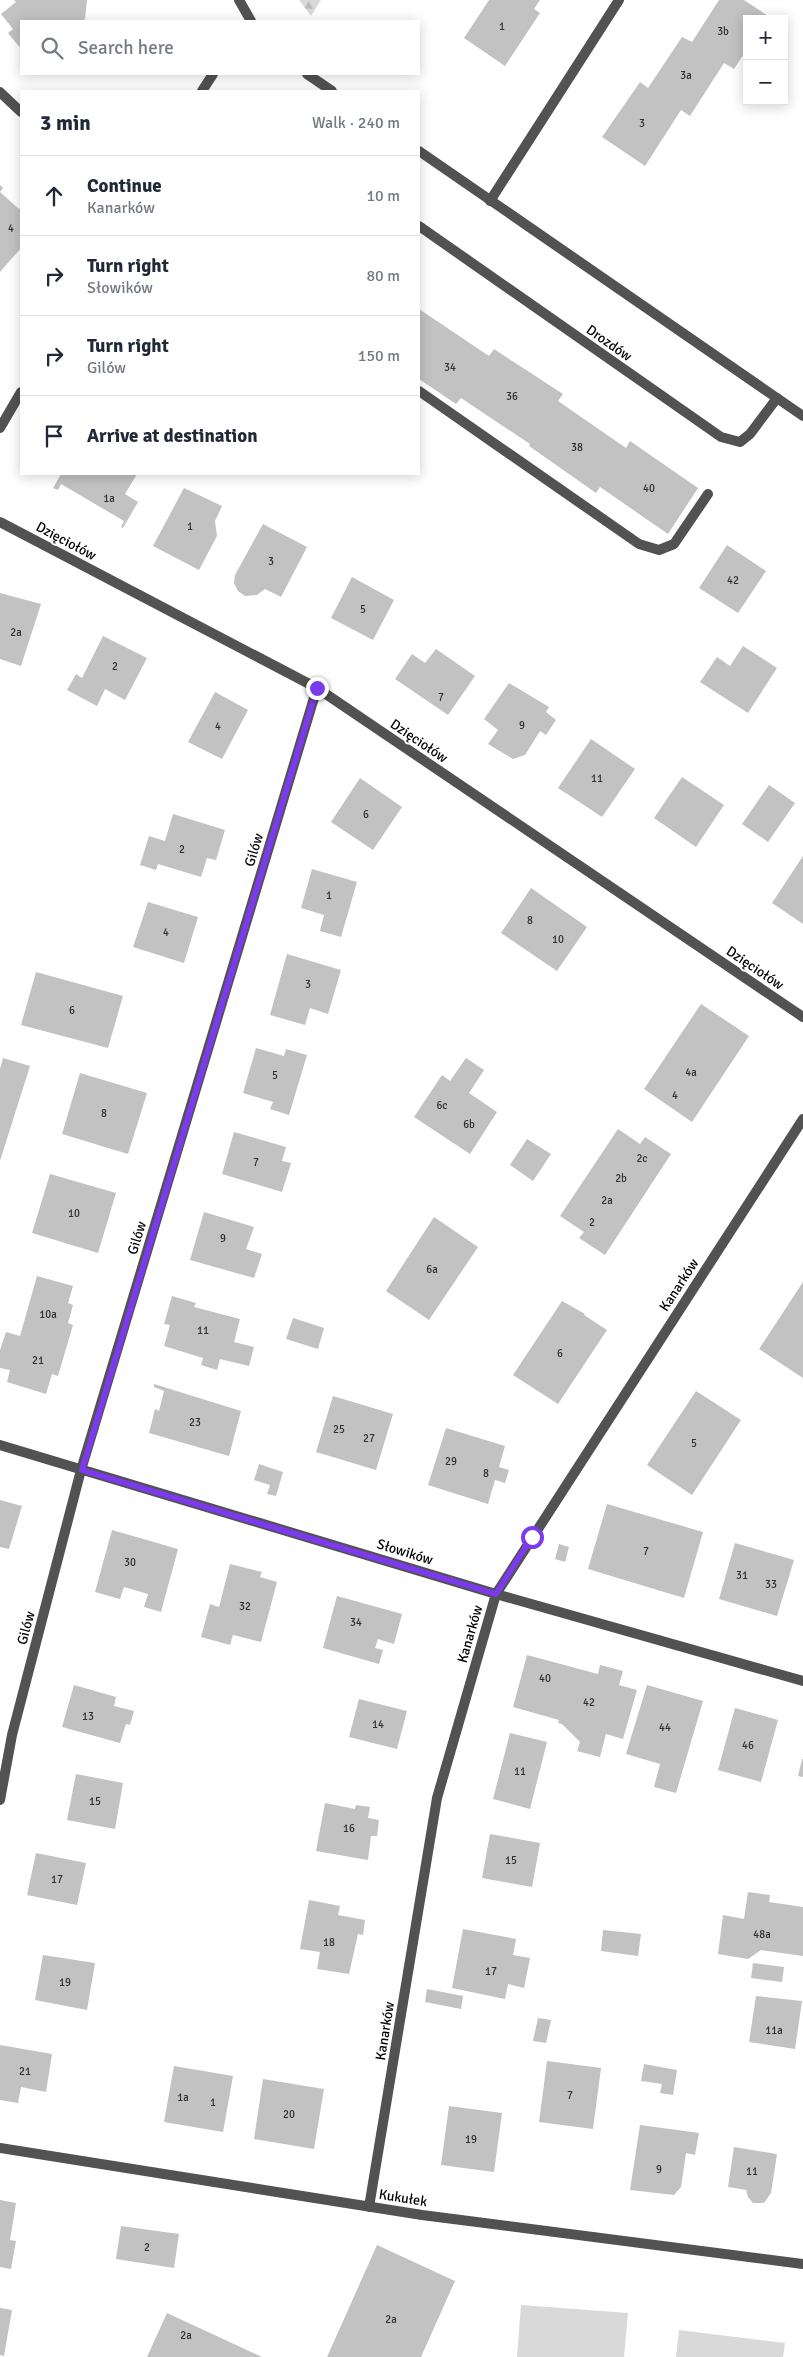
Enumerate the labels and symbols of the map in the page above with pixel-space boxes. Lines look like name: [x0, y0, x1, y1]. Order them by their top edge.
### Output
house number: 1: [499, 20, 505, 33]
house number: 3b: [717, 25, 729, 38]
house number: 3a: [680, 69, 692, 82]
house number: 3: [639, 117, 645, 130]
house number: 4: [8, 222, 14, 235]
street label: Drozdów: [583, 321, 635, 365]
house number: 34: [444, 361, 456, 374]
house number: 36: [506, 390, 518, 403]
house number: 38: [571, 441, 583, 454]
house number: 40: [643, 482, 655, 495]
house number: 1a: [103, 492, 115, 505]
street label: Dzięciołów: [33, 518, 99, 564]
house number: 1: [187, 520, 193, 533]
house number: 3: [268, 555, 274, 568]
house number: 42: [727, 574, 739, 587]
house number: 5: [360, 603, 366, 616]
house number: 2a: [10, 626, 22, 639]
house number: 2: [112, 660, 118, 673]
route end: [306, 677, 329, 700]
house number: 7: [438, 691, 444, 704]
street label: Dzięciołów: [387, 716, 451, 766]
house number: 9: [519, 719, 525, 732]
house number: 4: [215, 720, 221, 733]
house number: 11: [591, 772, 603, 785]
house number: 6: [363, 808, 369, 821]
street label: Gilów: [241, 831, 267, 869]
house number: 2: [179, 843, 185, 856]
house number: 1: [326, 889, 332, 902]
house number: 8: [527, 914, 533, 927]
house number: 4: [163, 926, 169, 939]
house number: 10: [552, 933, 564, 946]
street label: Dzięciołów: [723, 943, 787, 993]
house number: 3: [305, 978, 311, 991]
house number: 6: [69, 1004, 75, 1017]
house number: 4a: [685, 1066, 697, 1079]
house number: 5: [272, 1069, 278, 1082]
house number: 4: [672, 1089, 678, 1102]
house number: 6c: [436, 1099, 448, 1112]
house number: 8: [101, 1107, 107, 1120]
house number: 6b: [463, 1118, 475, 1131]
house number: 2c: [636, 1152, 648, 1165]
house number: 7: [253, 1156, 259, 1169]
house number: 2b: [615, 1172, 627, 1185]
house number: 2a: [601, 1194, 613, 1207]
house number: 10: [68, 1207, 80, 1220]
house number: 2: [589, 1216, 595, 1229]
street label: Gilów: [124, 1219, 150, 1257]
house number: 9: [220, 1232, 226, 1245]
street label: Kanarków: [656, 1255, 702, 1315]
house number: 6a: [426, 1263, 438, 1276]
house number: 10a: [39, 1308, 57, 1321]
house number: 11: [197, 1324, 209, 1337]
house number: 6: [557, 1347, 563, 1360]
house number: 21: [32, 1354, 44, 1367]
house number: 23: [189, 1416, 201, 1429]
house number: 25: [333, 1423, 345, 1436]
house number: 27: [363, 1432, 375, 1445]
house number: 5: [691, 1437, 697, 1450]
house number: 29: [445, 1455, 457, 1468]
house number: 8: [483, 1467, 489, 1480]
route start: [521, 1526, 544, 1549]
street label: Słowików: [375, 1535, 435, 1569]
house number: 7: [643, 1545, 649, 1558]
house number: 30: [124, 1556, 136, 1569]
house number: 31: [736, 1569, 748, 1582]
house number: 33: [765, 1578, 777, 1591]
house number: 32: [239, 1600, 251, 1613]
street label: Kanarków: [454, 1603, 486, 1665]
street label: Gilów: [13, 1609, 39, 1647]
house number: 34: [350, 1616, 362, 1629]
house number: 40: [539, 1672, 551, 1685]
house number: 42: [583, 1696, 595, 1709]
house number: 13: [82, 1710, 94, 1723]
house number: 14: [372, 1718, 384, 1731]
house number: 44: [659, 1721, 671, 1734]
house number: 46: [742, 1739, 754, 1752]
house number: 11: [514, 1765, 526, 1778]
house number: 15: [89, 1795, 101, 1808]
house number: 16: [343, 1822, 355, 1835]
house number: 15: [505, 1854, 517, 1867]
house number: 17: [51, 1873, 63, 1886]
house number: 48a: [753, 1928, 771, 1941]
house number: 18: [323, 1936, 335, 1949]
house number: 17: [485, 1965, 497, 1978]
house number: 19: [59, 1976, 71, 1989]
street label: Kanarków: [372, 2000, 398, 2062]
house number: 11a: [765, 2024, 783, 2037]
house number: 21: [19, 2065, 31, 2078]
house number: 7: [567, 2089, 573, 2102]
house number: 1a: [177, 2091, 189, 2104]
house number: 1: [210, 2096, 216, 2109]
house number: 20: [283, 2108, 295, 2121]
house number: 19: [465, 2133, 477, 2146]
house number: 9: [656, 2163, 662, 2176]
house number: 11: [746, 2165, 758, 2178]
street label: Kukułek: [378, 2186, 428, 2210]
house number: 2: [144, 2241, 150, 2254]
house number: 2a: [385, 2313, 397, 2326]
house number: 2a: [180, 2329, 192, 2342]

